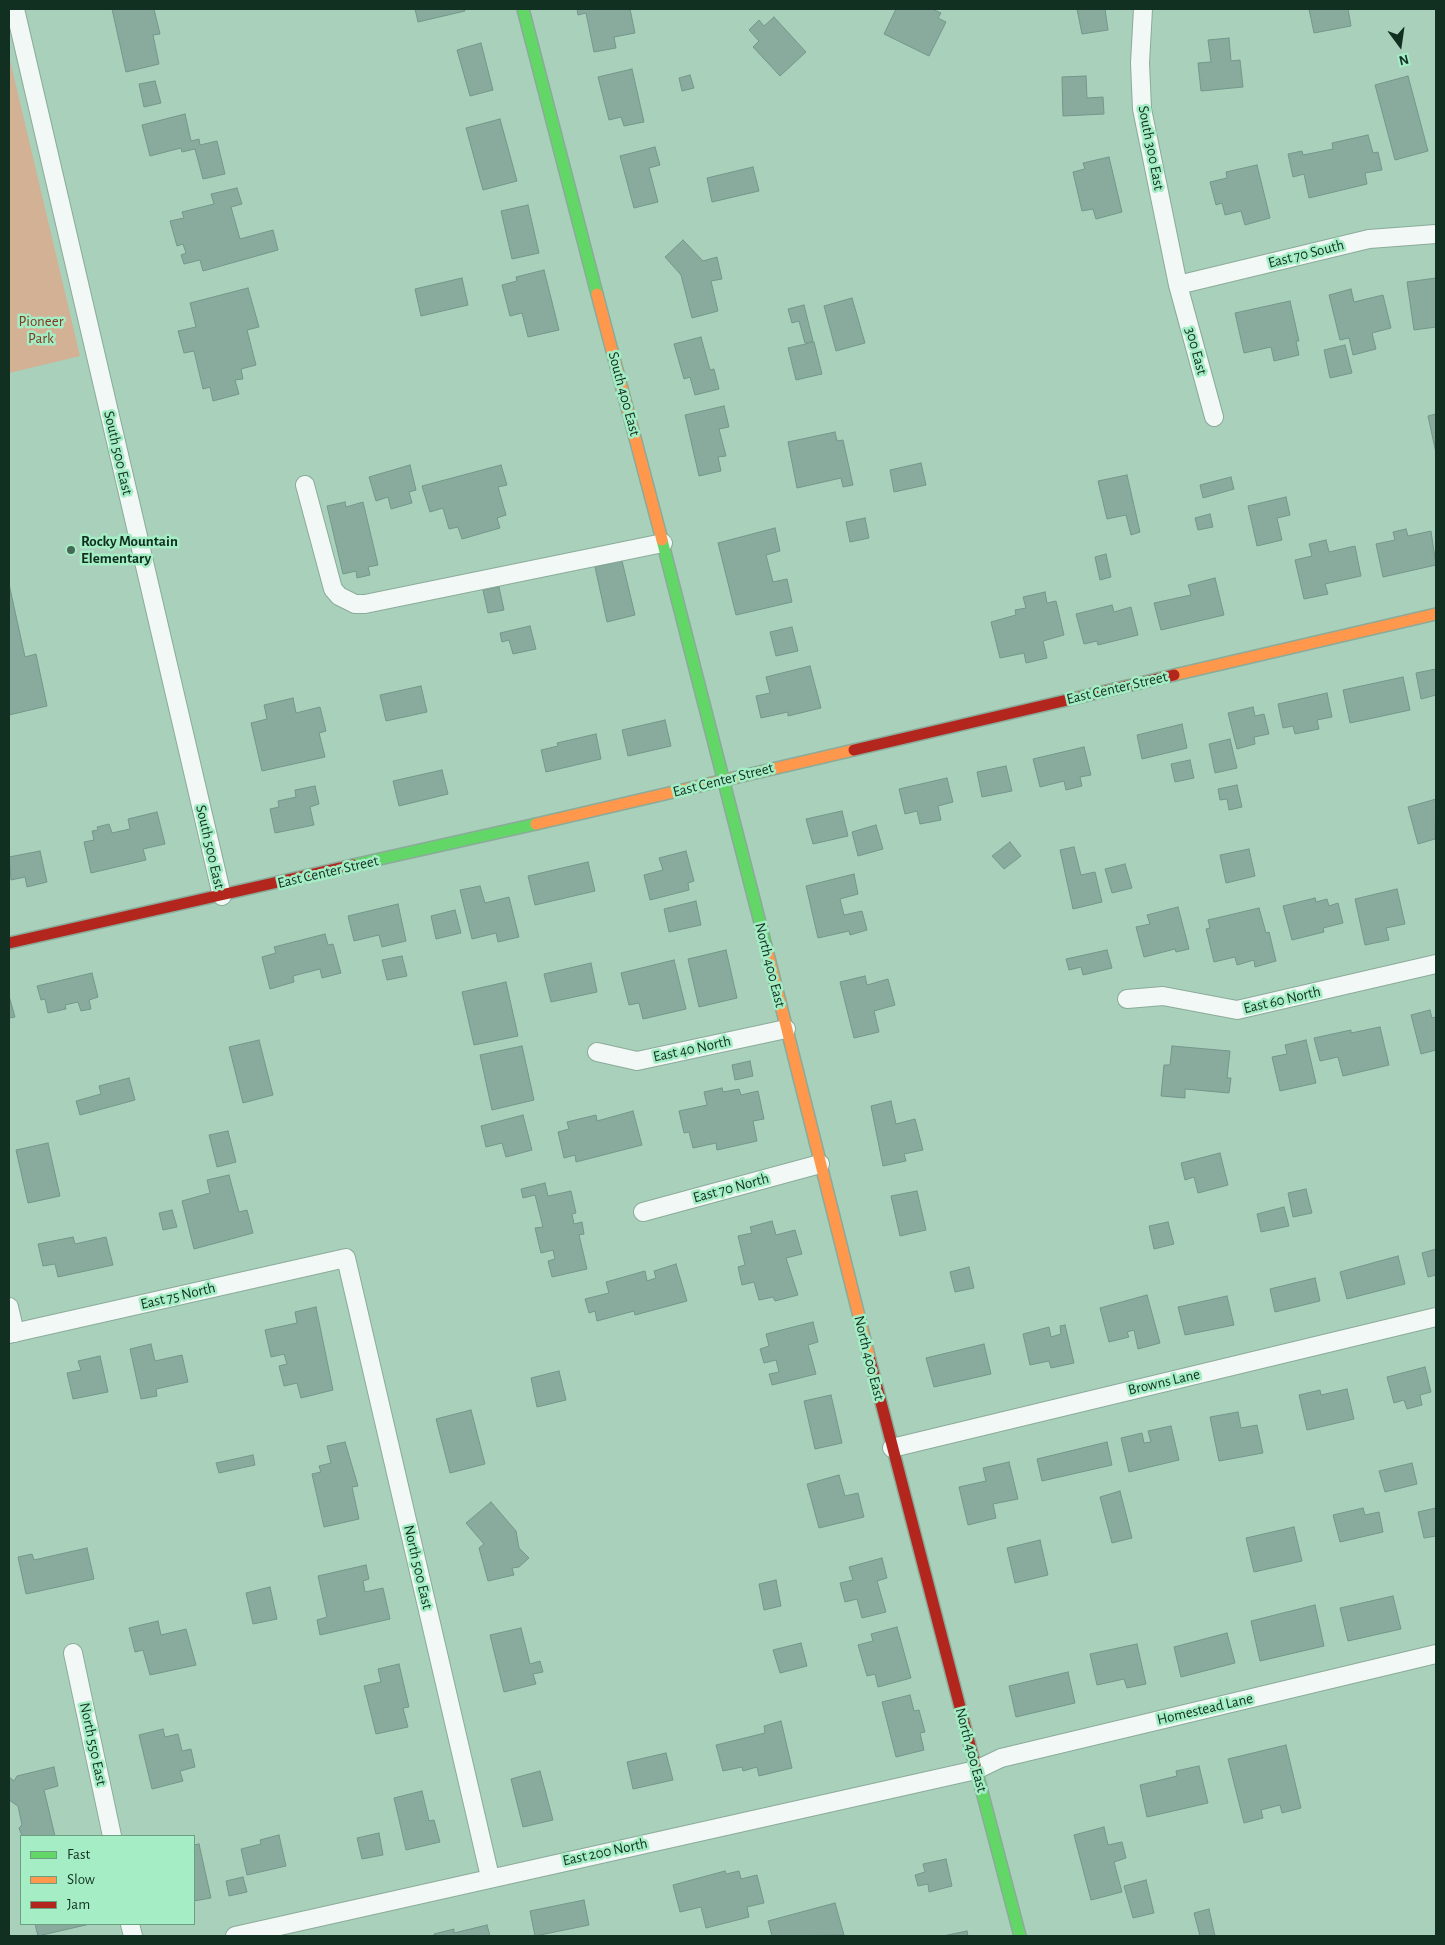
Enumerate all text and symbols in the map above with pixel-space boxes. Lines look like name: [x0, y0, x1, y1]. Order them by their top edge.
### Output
north arrow: [1375, 20, 1425, 70]
text: N: [1397, 52, 1410, 68]
street label: South 300 East: [1134, 104, 1168, 192]
street label: East 70 South: [1266, 236, 1346, 272]
park label: Pioneer Park: [18, 312, 64, 347]
street label: 300 East: [1181, 325, 1211, 377]
street label: South 400 East: [604, 350, 644, 438]
street label: South 500 East: [100, 409, 136, 497]
place label: Rocky Mountain Elementary: [81, 532, 178, 567]
marker: Rocky Mountain Elementary: [65, 544, 77, 556]
street label: East Center Street: [1065, 668, 1169, 708]
street label: East Center Street: [671, 759, 775, 801]
street label: South 500 East: [192, 803, 228, 891]
street label: East Center Street: [276, 852, 380, 892]
street label: North 400 East: [751, 921, 789, 1009]
street label: East 60 North: [1242, 982, 1322, 1018]
street label: East 40 North: [652, 1032, 732, 1066]
street label: East 70 North: [691, 1169, 771, 1207]
street label: East 75 North: [139, 1279, 217, 1313]
street label: North 400 East: [850, 1314, 888, 1402]
street label: Browns Lane: [1126, 1365, 1202, 1399]
street label: North 500 East: [400, 1523, 436, 1611]
street label: Homestead Lane: [1155, 1689, 1255, 1729]
street label: North 550 East: [75, 1701, 111, 1787]
street label: North 400 East: [951, 1706, 991, 1794]
street label: East 200 North: [561, 1834, 649, 1870]
legend: [20, 1835, 195, 1925]
text: Fast: [67, 1847, 90, 1862]
text: Slow: [67, 1872, 95, 1887]
text: Jam: [67, 1897, 90, 1912]

